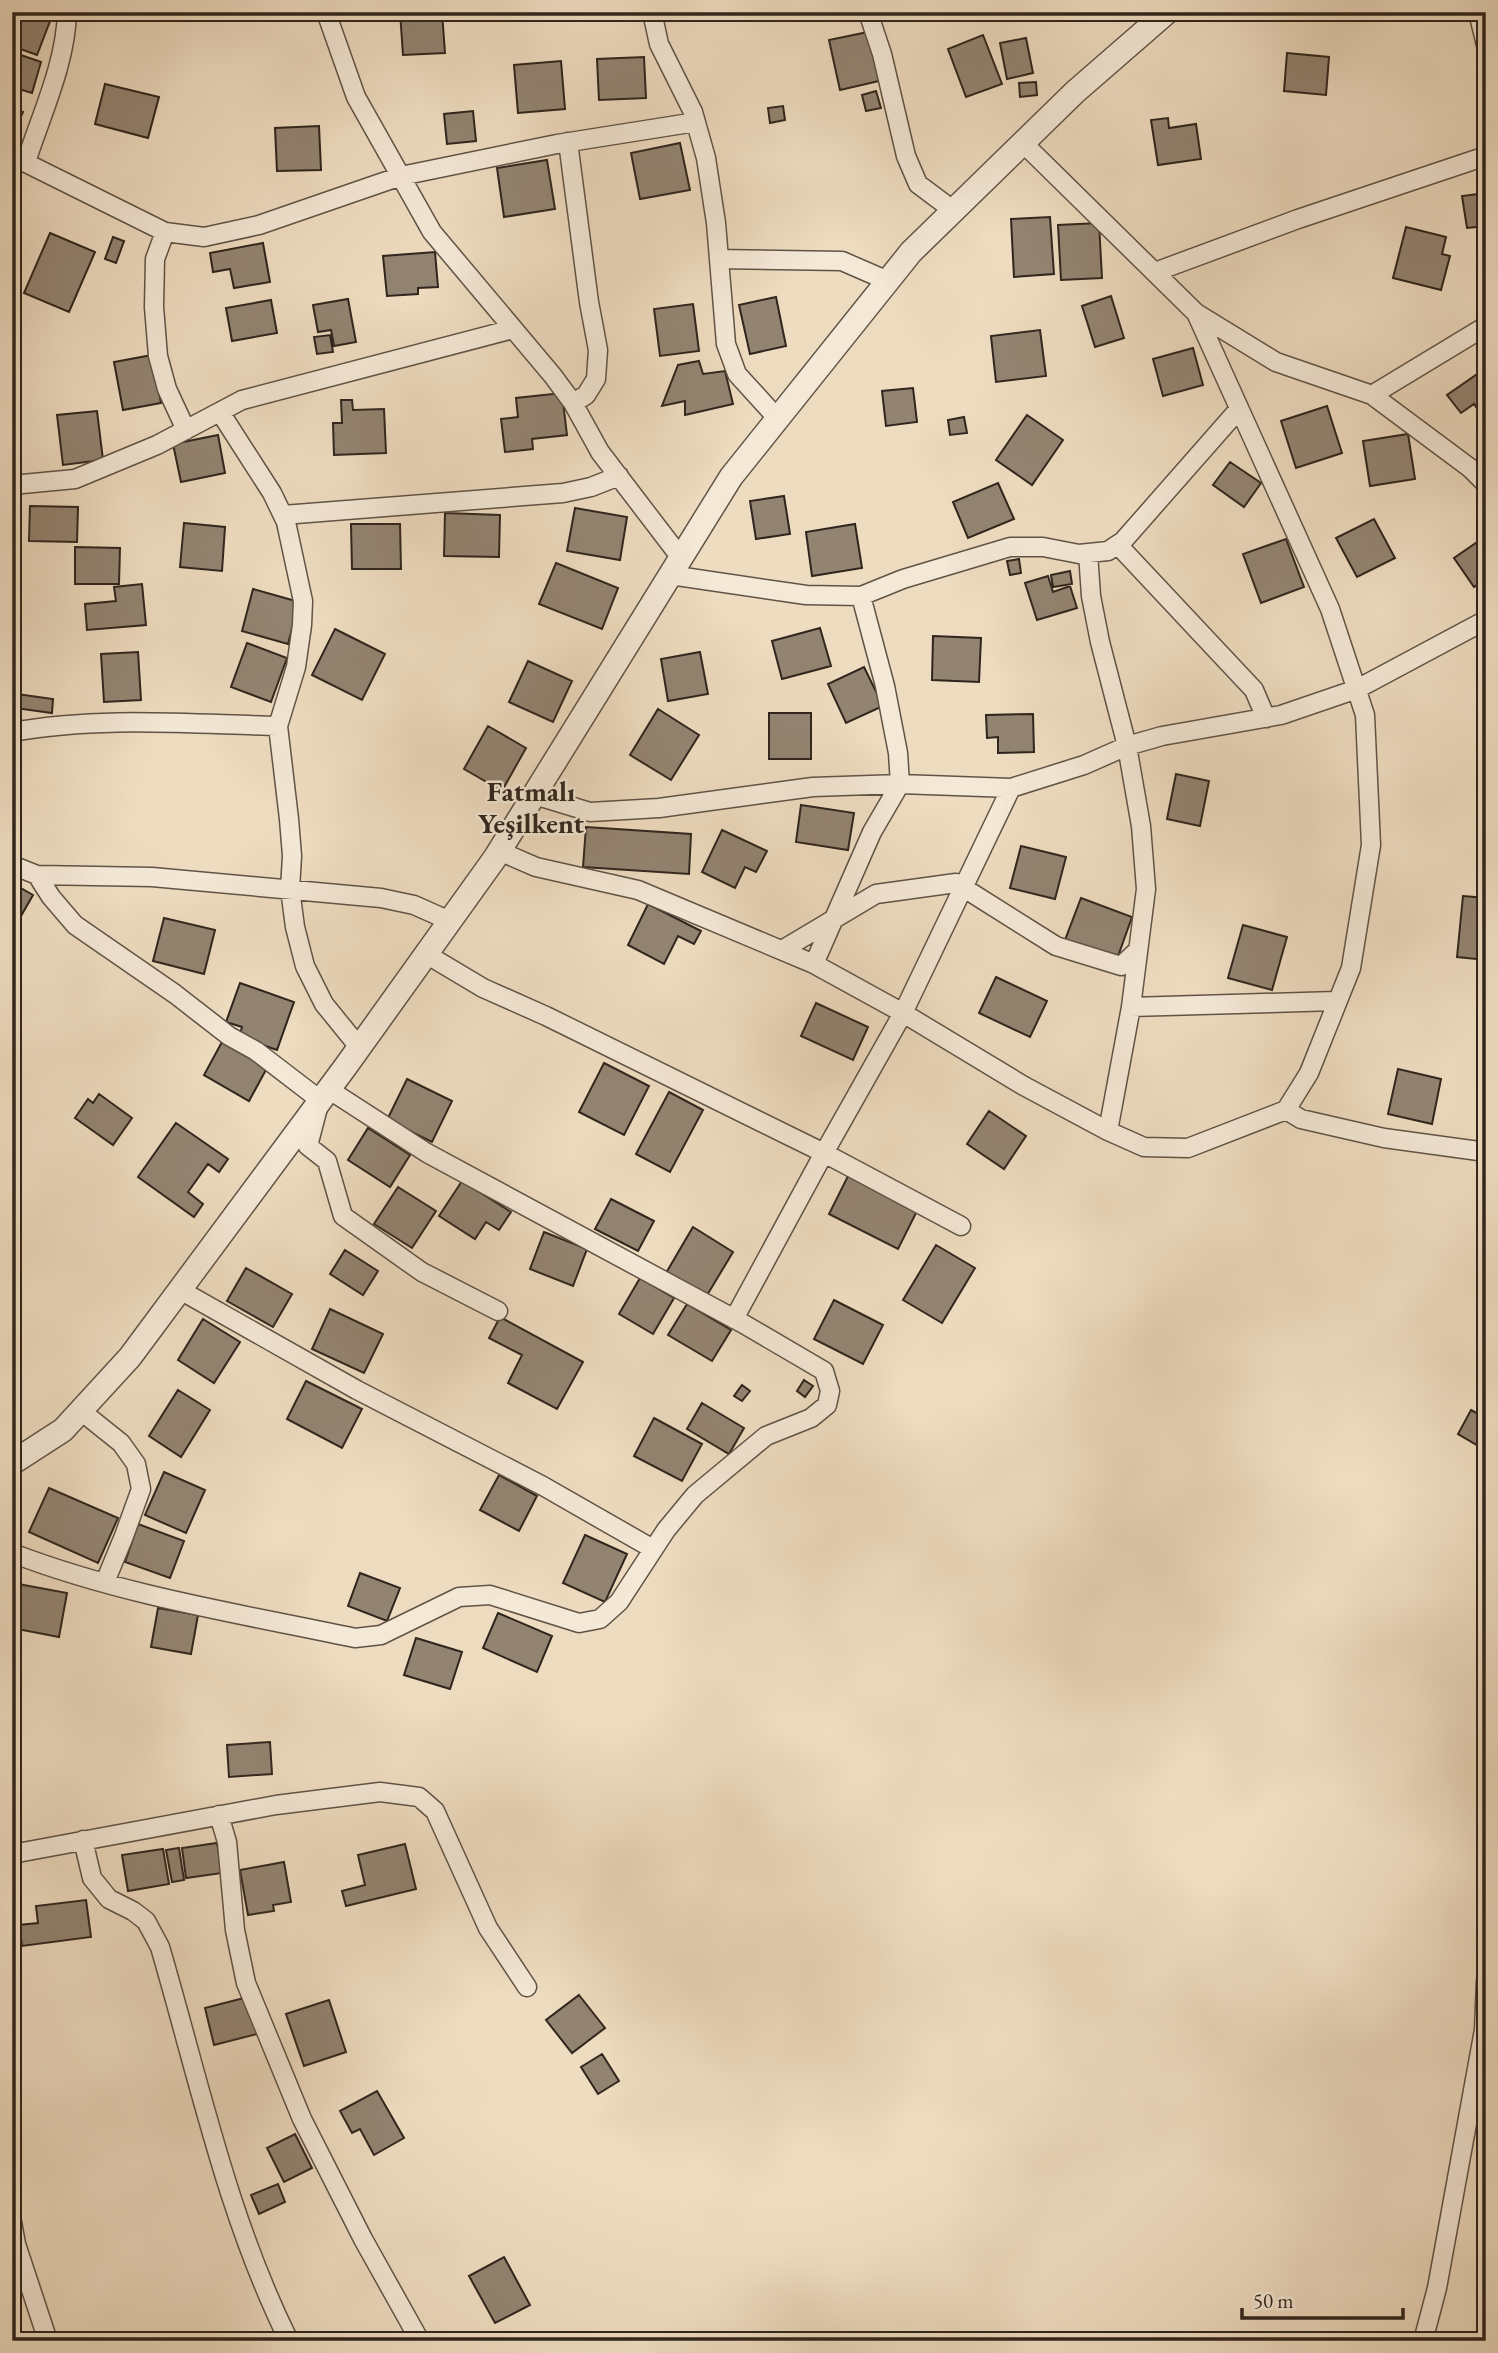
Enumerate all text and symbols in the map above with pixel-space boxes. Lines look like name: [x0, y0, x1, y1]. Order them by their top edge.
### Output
district label: Fatmalı Yeşilkent: [478, 773, 584, 841]
scale bar: [1242, 2276, 1404, 2320]
text: 50 m: [1253, 2287, 1294, 2314]

